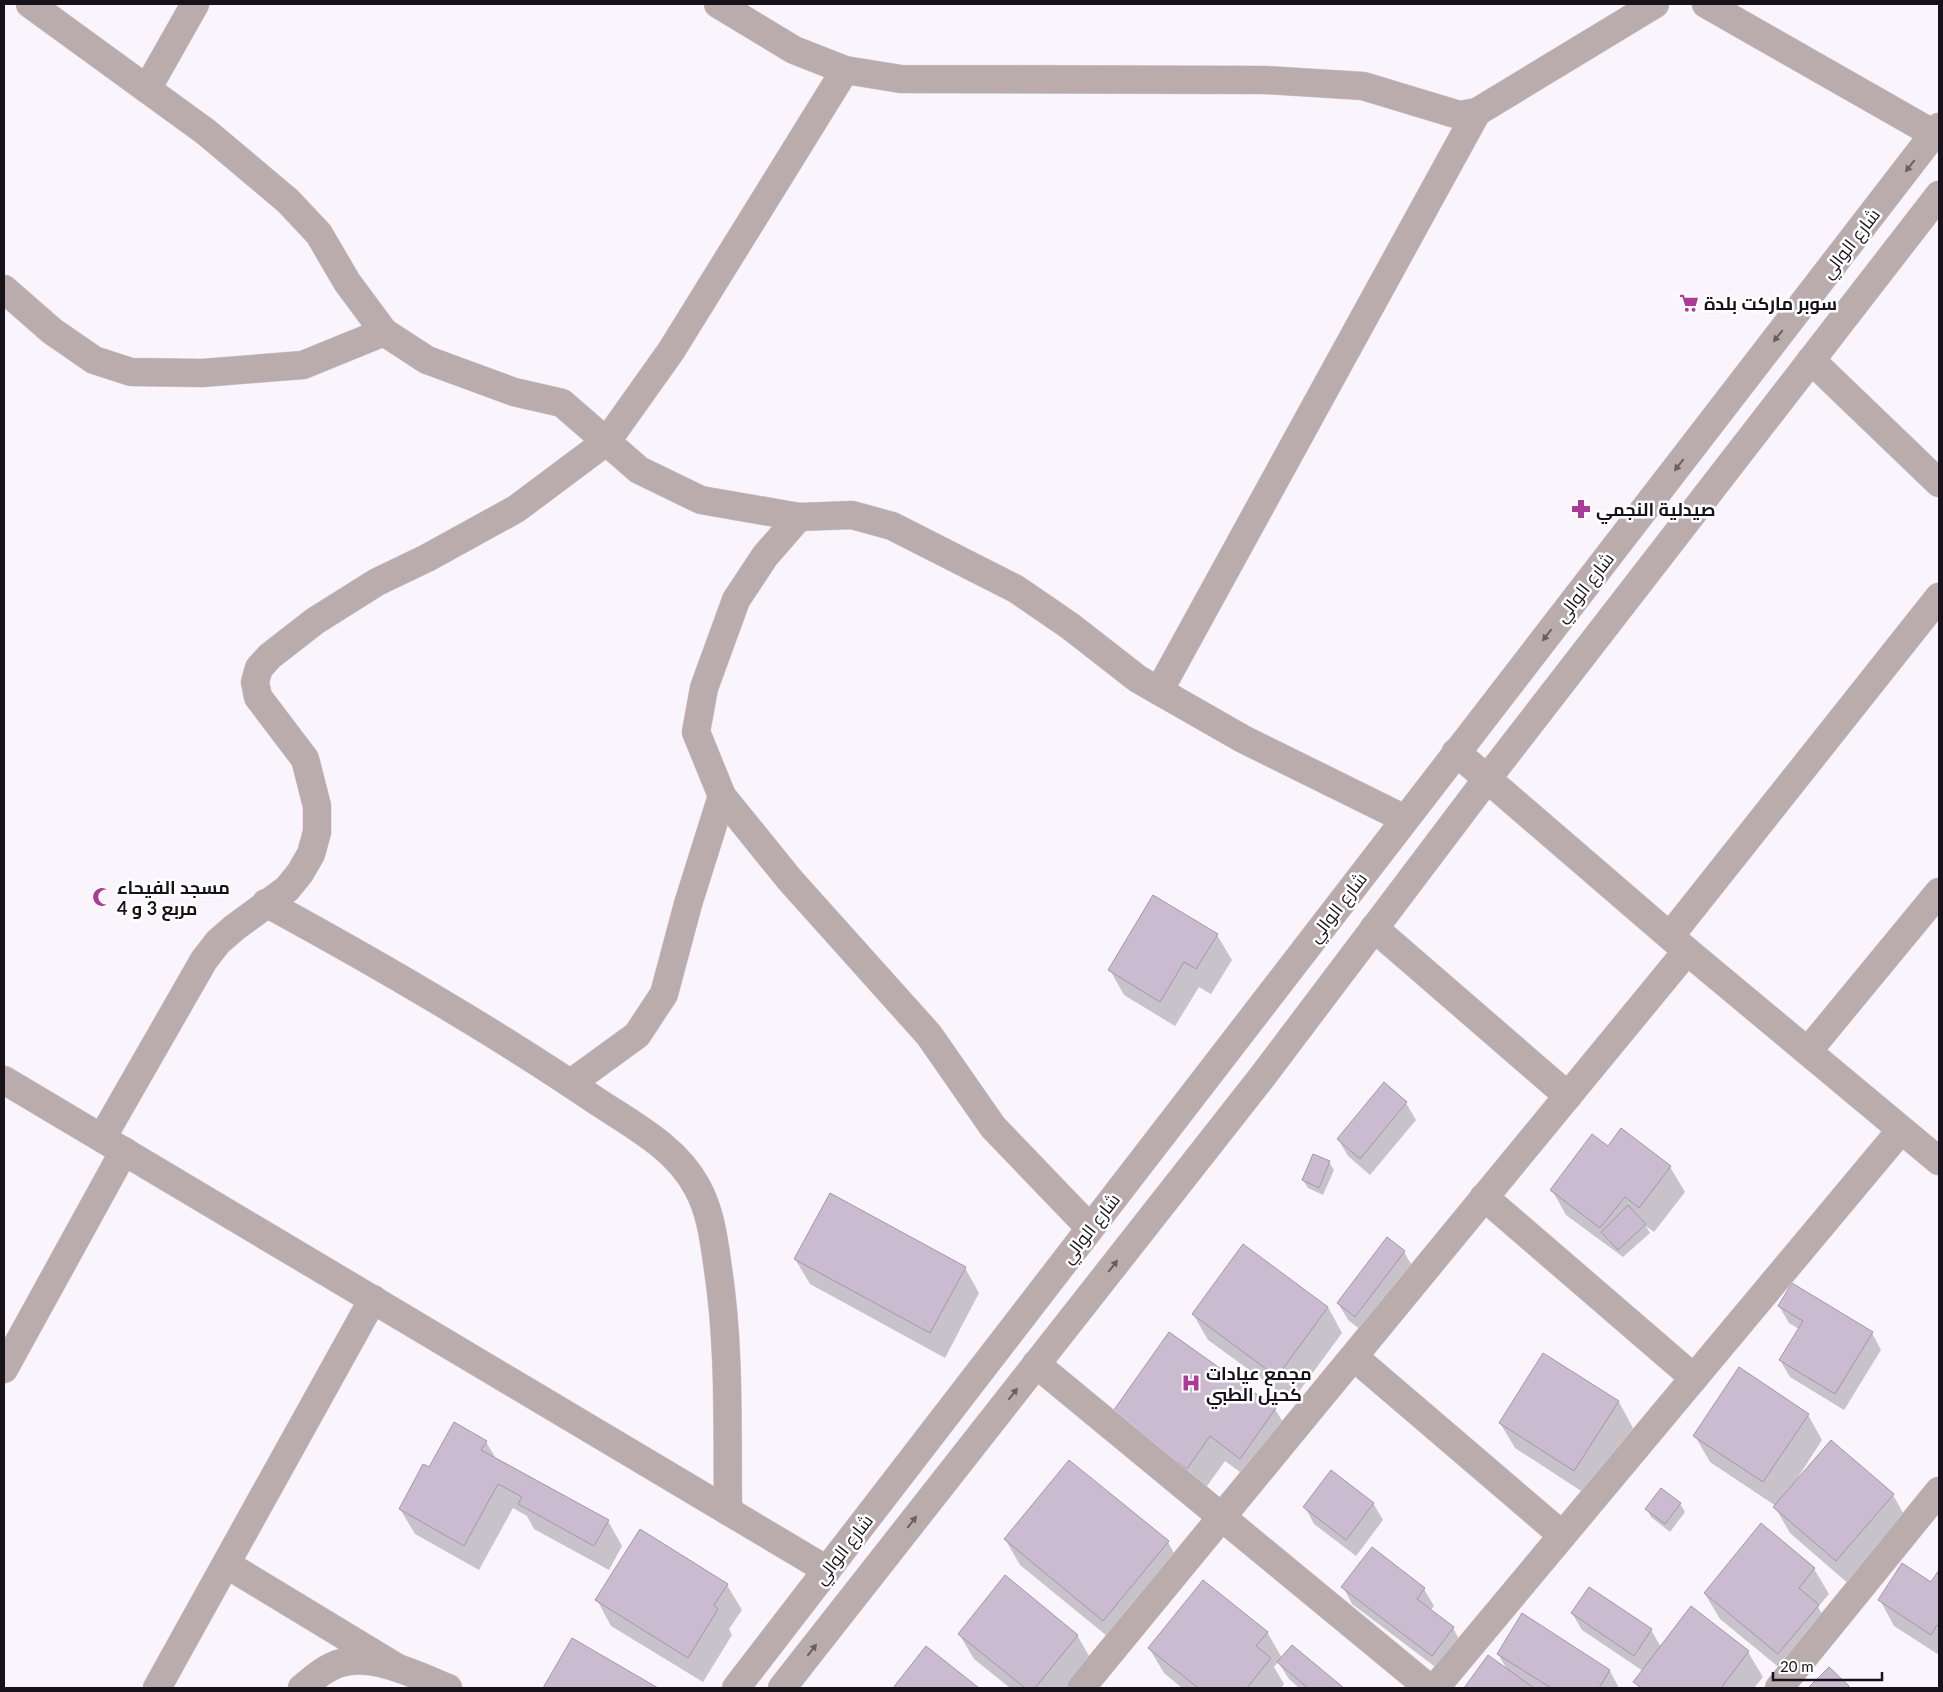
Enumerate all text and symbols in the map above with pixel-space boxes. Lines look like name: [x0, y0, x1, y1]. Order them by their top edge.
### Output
one-way arrow: [1904, 159, 1915, 172]
street label: شارع الوالي: [1816, 204, 1887, 285]
supermarket icon: سوبر ماركت بلدة: [1678, 292, 1700, 314]
place label: سوبر ماركت بلدة: [1704, 292, 1837, 315]
one-way arrow: [1773, 329, 1784, 342]
one-way arrow: [1673, 458, 1684, 471]
pharmacy icon: صيدلية النجمي: [1570, 498, 1592, 520]
place label: صيدلية النجمي: [1596, 498, 1716, 525]
street label: شارع الوالي: [1550, 548, 1621, 629]
one-way arrow: [1542, 628, 1553, 641]
street label: شارع الوالي: [1303, 868, 1374, 949]
place label: مسجد الفيحاء مربع 3 و 4: [117, 876, 230, 921]
mosque icon: مسجد الفيحاء مربع 3 و 4: [91, 886, 113, 908]
street label: شارع الوالي: [1056, 1189, 1127, 1270]
one-way arrow: [1108, 1260, 1119, 1273]
place label: مجمع عيادات كحيل الطبي: [1206, 1362, 1312, 1410]
hospital icon: مجمع عيادات كحيل الطبي: [1180, 1372, 1202, 1394]
one-way arrow: [1007, 1388, 1018, 1401]
street label: شارع الوالي: [809, 1510, 880, 1591]
one-way arrow: [907, 1516, 918, 1529]
one-way arrow: [807, 1644, 818, 1657]
scale bar: [1773, 1650, 1882, 1682]
text: 20 m: [1780, 1657, 1814, 1675]

